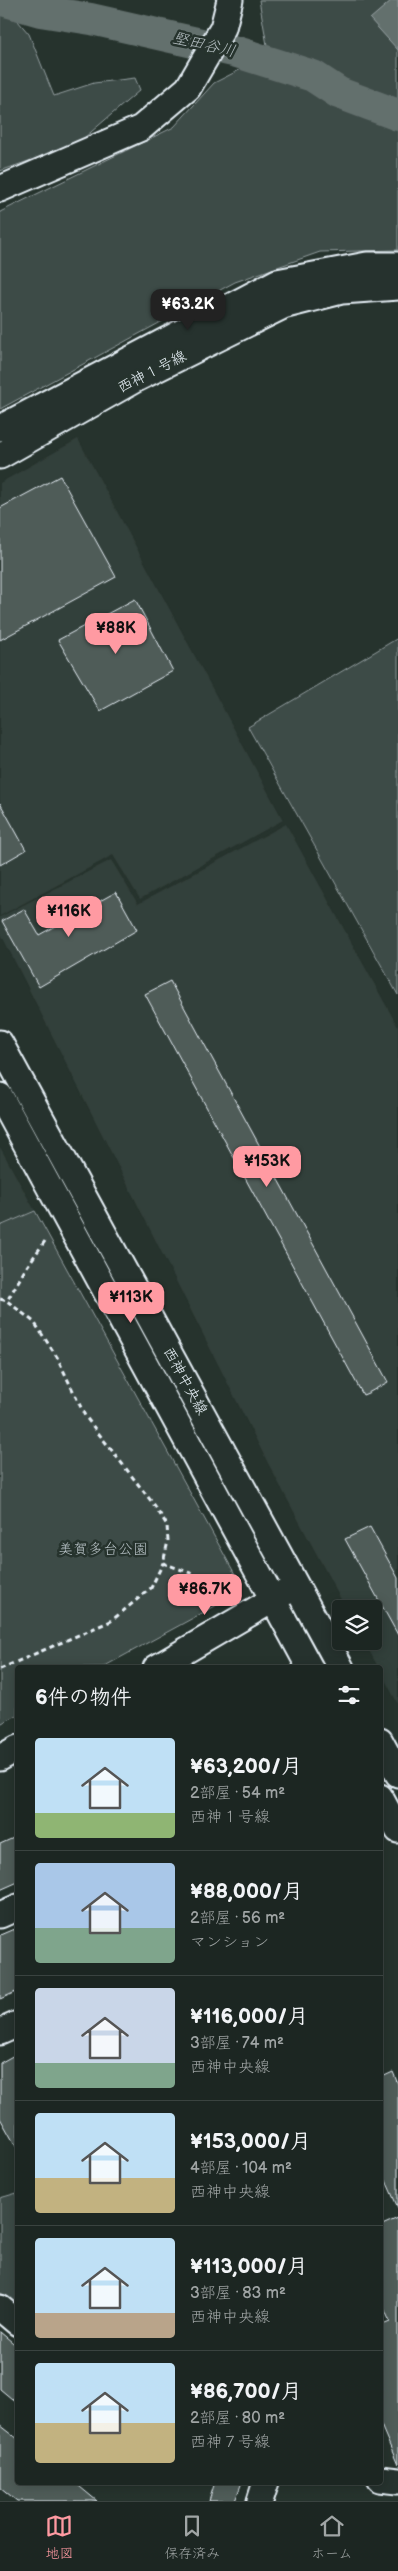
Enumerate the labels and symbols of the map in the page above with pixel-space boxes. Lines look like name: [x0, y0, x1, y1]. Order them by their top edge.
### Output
water label: 堅田谷川: [171, 29, 237, 61]
pin: ¥63.2K: [147, 288, 229, 331]
street label: 西神１号線: [114, 347, 190, 397]
pin: ¥88K: [86, 612, 146, 655]
pin: ¥116K: [34, 896, 104, 938]
pin: ¥153K: [232, 1146, 302, 1188]
pin: ¥113K: [96, 1282, 166, 1324]
street label: 西神中央線: [159, 1344, 211, 1418]
park label: 美賀多台公園: [58, 1540, 148, 1559]
pin: ¥86.7K: [164, 1574, 246, 1616]

